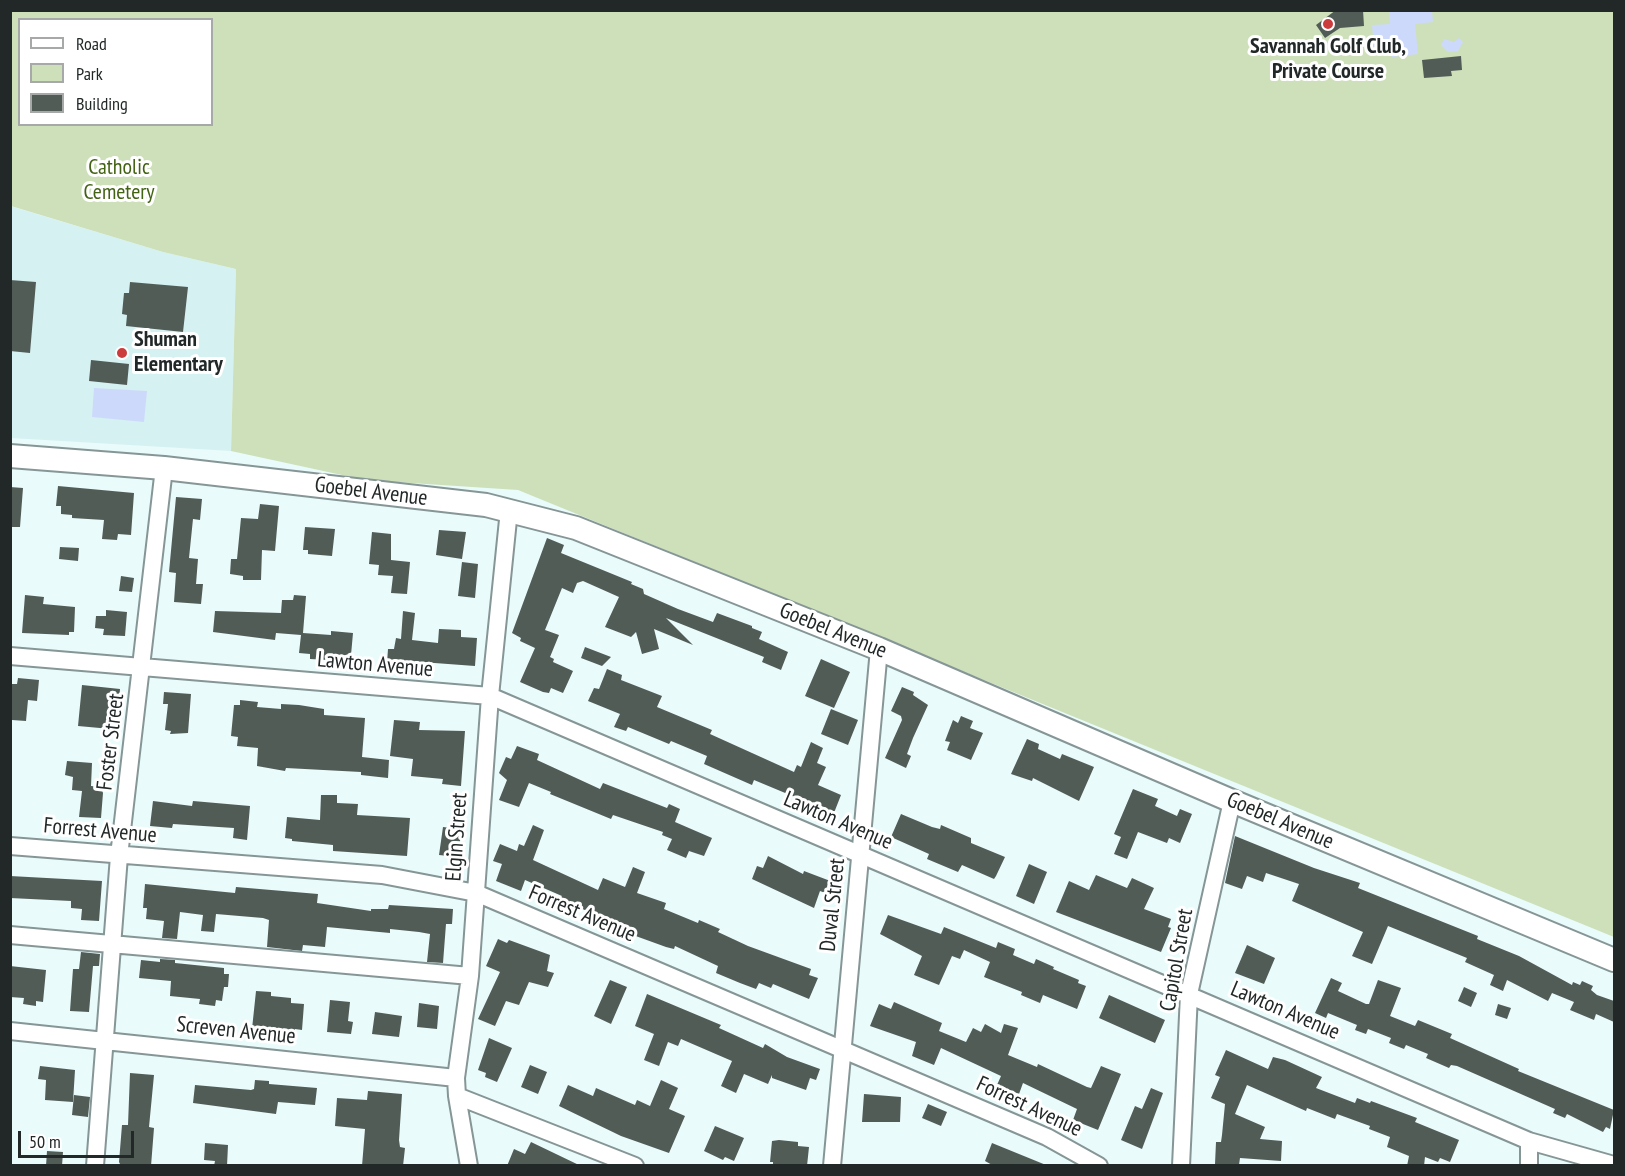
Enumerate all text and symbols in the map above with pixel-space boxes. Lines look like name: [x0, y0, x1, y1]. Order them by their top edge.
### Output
marker: Savannah Golf Club, Private Course: [1321, 17, 1335, 31]
legend: [18, 18, 213, 126]
text: Road: [76, 32, 107, 55]
place label: Savannah Golf Club, Private Course: [1250, 34, 1406, 86]
text: Park: [76, 62, 103, 85]
text: Building: [76, 92, 128, 115]
park label: Catholic Cemetery: [83, 155, 155, 206]
place label: Shuman Elementary: [134, 327, 223, 378]
marker: Shuman Elementary: [115, 346, 129, 360]
street label: Goebel Avenue: [313, 472, 429, 512]
street label: Goebel Avenue: [775, 598, 891, 664]
street label: Lawton Avenue: [316, 647, 434, 683]
street label: Foster Street: [92, 692, 130, 792]
street label: Lawton Avenue: [779, 786, 897, 856]
street label: Goebel Avenue: [1223, 787, 1337, 855]
street label: Elgin Street: [441, 792, 473, 882]
street label: Forrest Avenue: [42, 813, 158, 849]
street label: Duval Street: [815, 857, 851, 953]
street label: Forrest Avenue: [525, 880, 639, 948]
street label: Capitol Street: [1155, 907, 1199, 1013]
street label: Lawton Avenue: [1226, 976, 1344, 1046]
street label: Screven Avenue: [175, 1012, 297, 1050]
street label: Forrest Avenue: [972, 1071, 1086, 1143]
scale bar: [21, 1119, 136, 1157]
text: 50 m: [29, 1130, 61, 1153]

